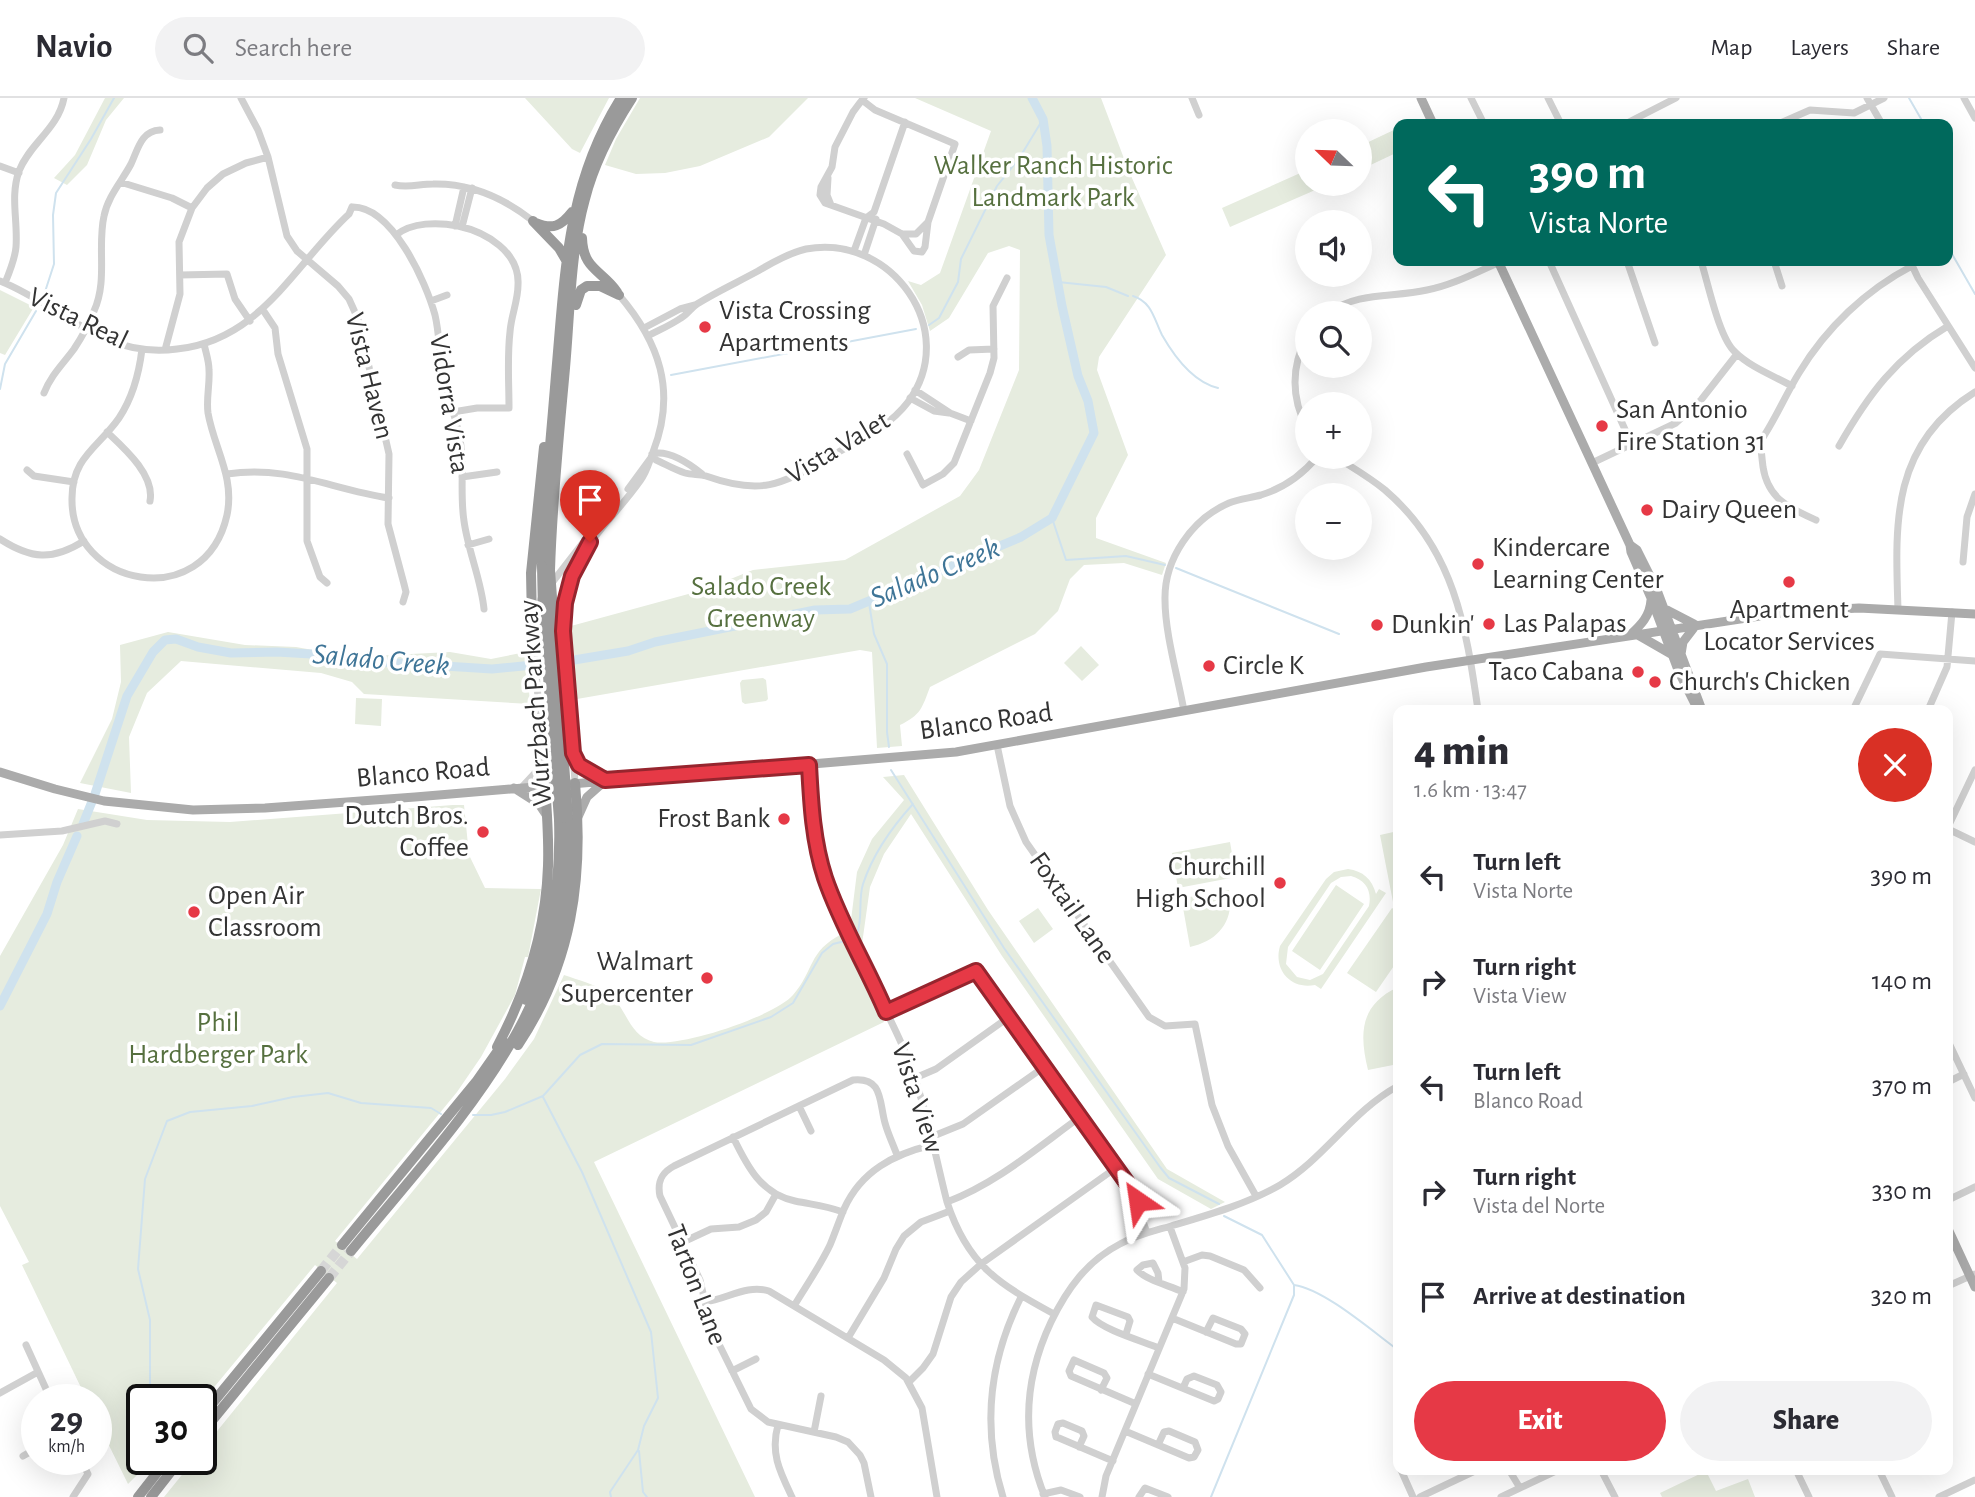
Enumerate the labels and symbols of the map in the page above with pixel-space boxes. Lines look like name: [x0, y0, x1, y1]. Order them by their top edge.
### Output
north arrow: [1295, 119, 1372, 196]
park label: Walker Ranch Historic Landmark Park: [933, 152, 1173, 212]
street label: Vista Real: [24, 283, 132, 355]
place label: Vista Crossing Apartments: [719, 297, 871, 357]
street label: Vista Haven: [340, 310, 398, 442]
marker: Vista Crossing Apartments: [697, 319, 713, 335]
street label: Vidorra Vista: [424, 332, 474, 476]
place label: San Antonio Fire Station 31: [1616, 396, 1766, 456]
street label: Vista Valet: [781, 406, 895, 490]
marker: San Antonio Fire Station 31: [1594, 418, 1610, 434]
pin: [560, 470, 620, 542]
place label: Dairy Queen: [1661, 496, 1797, 524]
marker: Dairy Queen: [1639, 502, 1655, 518]
water label: Salado Creek: [866, 532, 1004, 614]
place label: Kindercare Learning Center: [1492, 534, 1664, 594]
marker: Kindercare Learning Center: [1470, 556, 1486, 572]
park label: Salado Creek Greenway: [691, 573, 831, 633]
marker: Apartment Locator Services: [1781, 574, 1797, 590]
place label: Apartment Locator Services: [1703, 596, 1875, 656]
street label: Wurzbach Parkway: [515, 599, 557, 807]
place label: Las Palapas: [1503, 610, 1627, 638]
place label: Dunkin': [1391, 611, 1474, 639]
marker: Las Palapas: [1481, 616, 1497, 632]
marker: Dunkin': [1369, 617, 1385, 633]
water label: Salado Creek: [311, 639, 451, 681]
place label: Circle K: [1223, 652, 1305, 680]
marker: Circle K: [1201, 658, 1217, 674]
place label: Taco Cabana: [1488, 658, 1624, 686]
marker: Taco Cabana: [1630, 664, 1646, 680]
place label: Church's Chicken: [1669, 668, 1851, 696]
marker: Church's Chicken: [1647, 674, 1663, 690]
street label: Blanco Road: [918, 699, 1054, 745]
street label: Blanco Road: [355, 753, 491, 793]
place label: Dutch Bros. Coffee: [344, 802, 469, 862]
place label: Frost Bank: [657, 805, 770, 833]
marker: Frost Bank: [776, 811, 792, 827]
marker: Dutch Bros. Coffee: [475, 824, 491, 840]
street label: Foxtail Lane: [1024, 847, 1120, 969]
place label: Churchill High School: [1135, 853, 1266, 913]
marker: Churchill High School: [1272, 875, 1288, 891]
place label: Open Air Classroom: [208, 882, 322, 942]
marker: Open Air Classroom: [186, 904, 202, 920]
place label: Walmart Supercenter: [561, 948, 693, 1008]
marker: Walmart Supercenter: [699, 970, 715, 986]
park label: Phil Hardberger Park: [128, 1009, 308, 1069]
street label: Vista View: [886, 1040, 948, 1157]
position arrow: [1101, 1164, 1175, 1238]
street label: Tarton Lane: [660, 1221, 732, 1349]
speed limit sign: 30: [126, 1384, 217, 1475]

